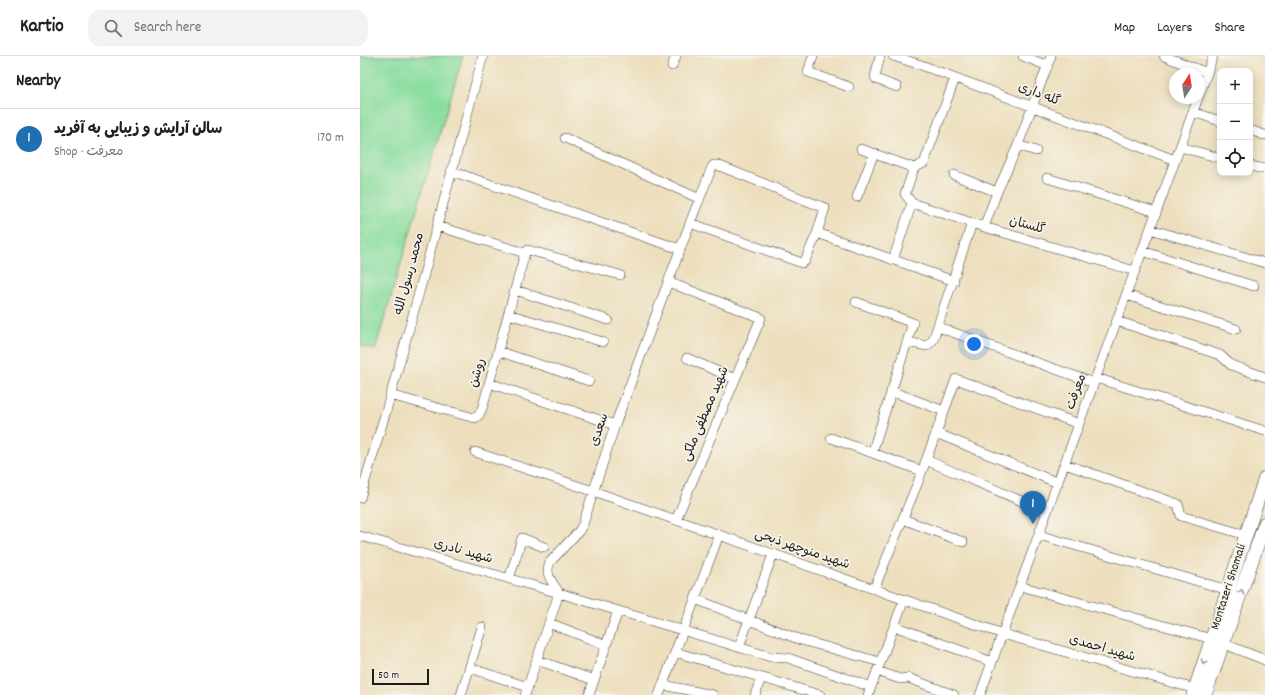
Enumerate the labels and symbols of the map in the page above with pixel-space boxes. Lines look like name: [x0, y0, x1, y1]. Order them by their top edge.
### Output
north arrow: [1169, 68, 1205, 104]
street label: گله داری: [1015, 78, 1063, 112]
street label: گلستان: [1007, 212, 1047, 240]
street label: محمد رسول الله: [390, 231, 430, 317]
your location: [964, 334, 984, 354]
street label: روشن: [465, 356, 491, 390]
street label: شهید مصطفی ملکی: [677, 364, 735, 464]
street label: معرفت: [1062, 371, 1092, 413]
street label: سعدی: [586, 411, 614, 449]
pin: 1: [1020, 491, 1046, 524]
street label: شهید منوچهر ذبحی: [752, 525, 852, 575]
street label: شهید نادری: [431, 535, 495, 569]
street label: Montazeri Shomali: [1206, 541, 1252, 632]
one-way arrow: [1236, 589, 1244, 596]
street label: شهید احمدی: [1067, 630, 1137, 668]
one-way arrow: [1201, 658, 1209, 665]
scale bar: [372, 667, 429, 686]

